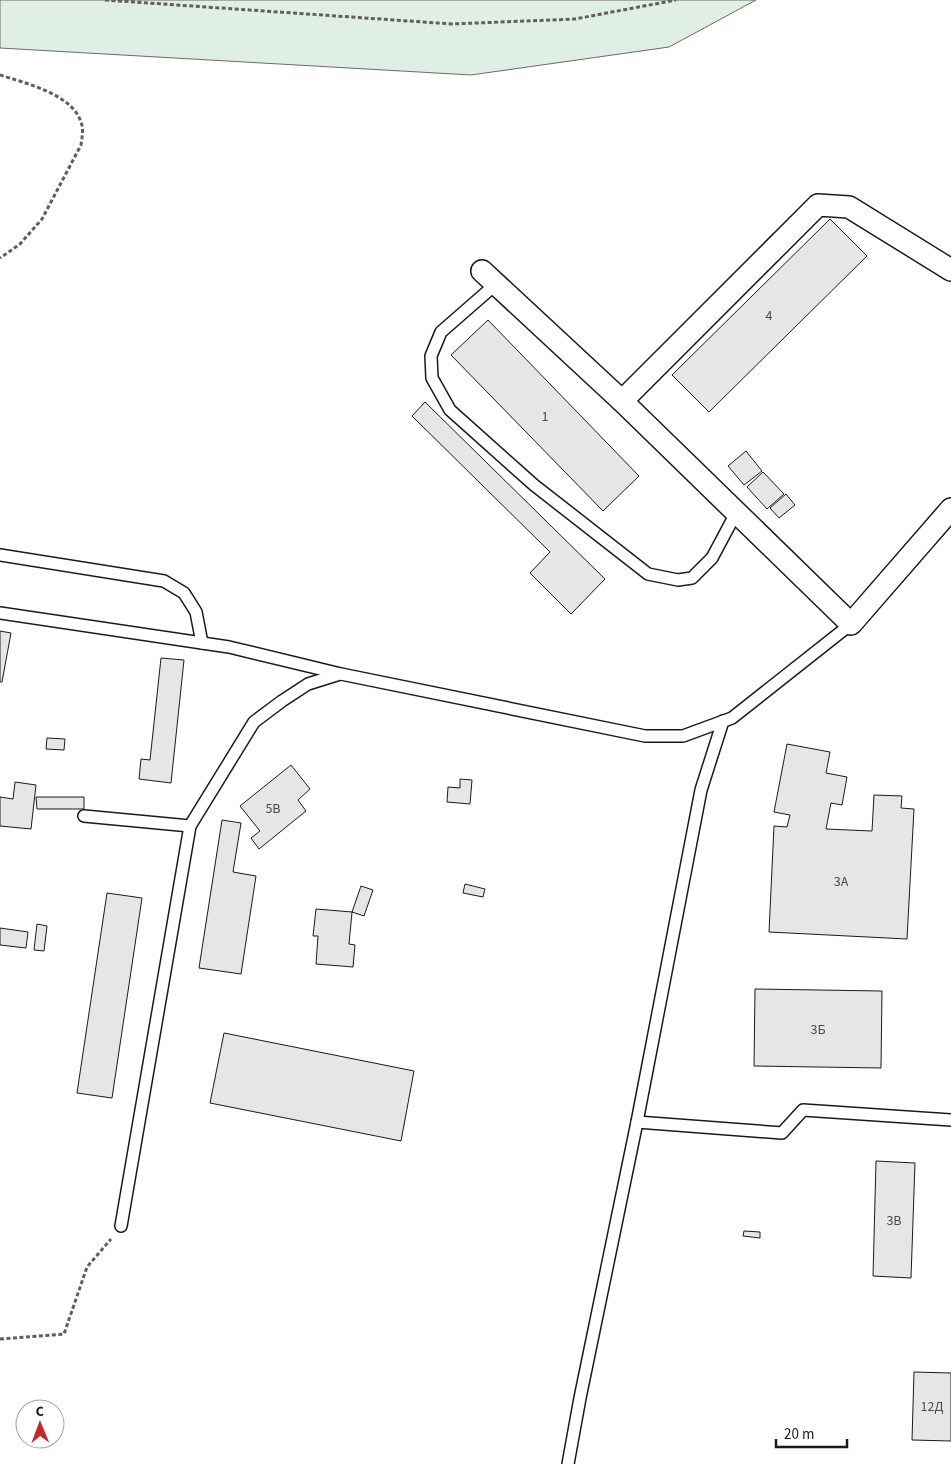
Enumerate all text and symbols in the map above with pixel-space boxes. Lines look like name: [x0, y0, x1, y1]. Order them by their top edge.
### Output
house number: 4: [766, 306, 773, 326]
house number: 1: [542, 407, 549, 427]
house number: 5В: [265, 799, 281, 819]
house number: 3А: [834, 872, 849, 892]
house number: 3Б: [810, 1020, 826, 1040]
house number: 3В: [886, 1211, 902, 1231]
house number: 12Д: [921, 1397, 943, 1417]
north arrow: [15, 1399, 65, 1449]
text: С: [36, 1402, 44, 1422]
scale bar: [776, 1416, 847, 1448]
text: 20 m: [784, 1424, 814, 1445]

